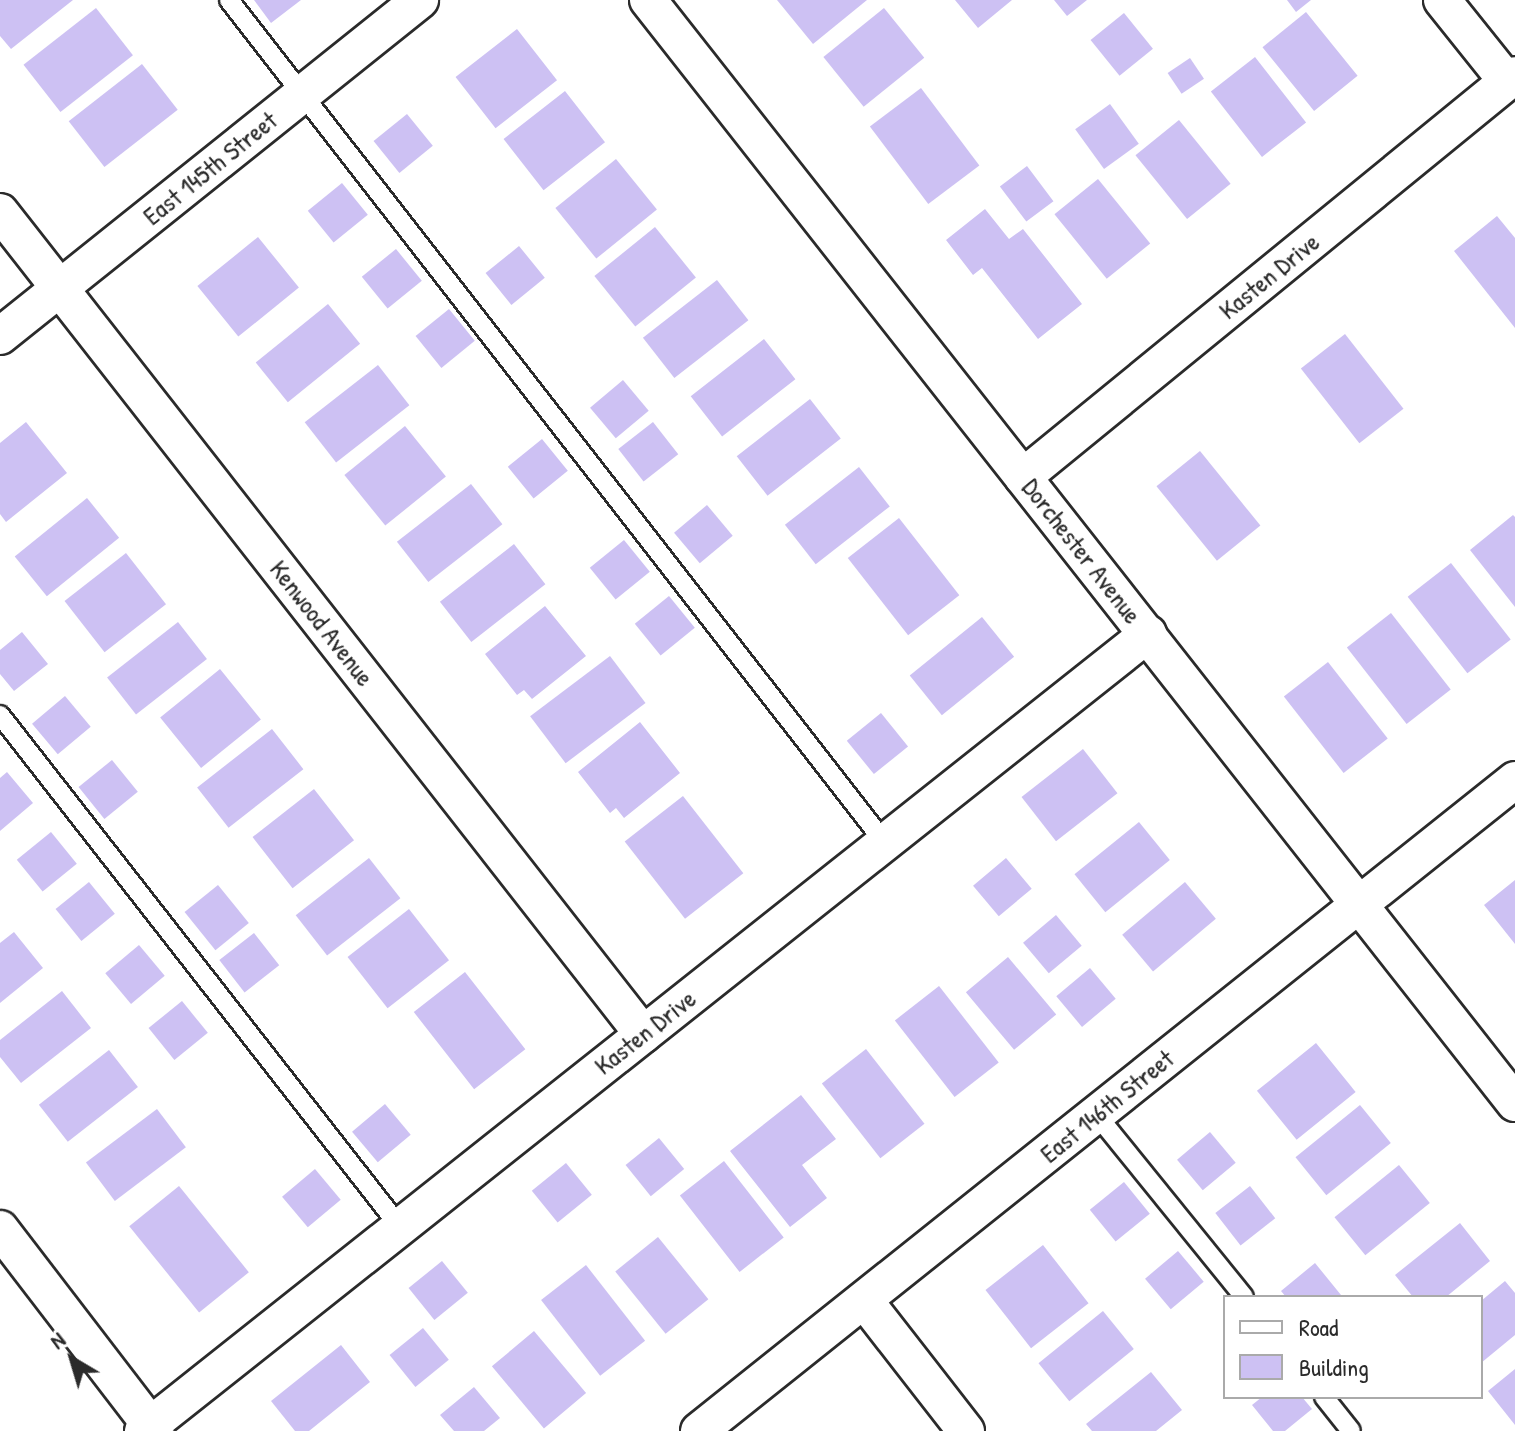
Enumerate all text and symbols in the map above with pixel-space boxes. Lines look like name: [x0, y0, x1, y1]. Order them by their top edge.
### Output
street label: East 145th Street: [137, 105, 283, 231]
street label: Kasten Drive: [1213, 226, 1325, 326]
street label: Dorchester Avenue: [1016, 472, 1148, 630]
street label: Kenwood Avenue: [263, 554, 381, 692]
street label: Kasten Drive: [588, 983, 702, 1081]
street label: East 146th Street: [1034, 1043, 1180, 1169]
legend: [1223, 1295, 1483, 1399]
text: Road: [1299, 1311, 1338, 1343]
north arrow: [32, 1319, 112, 1399]
text: N: [43, 1325, 71, 1356]
text: Building: [1299, 1351, 1369, 1383]

